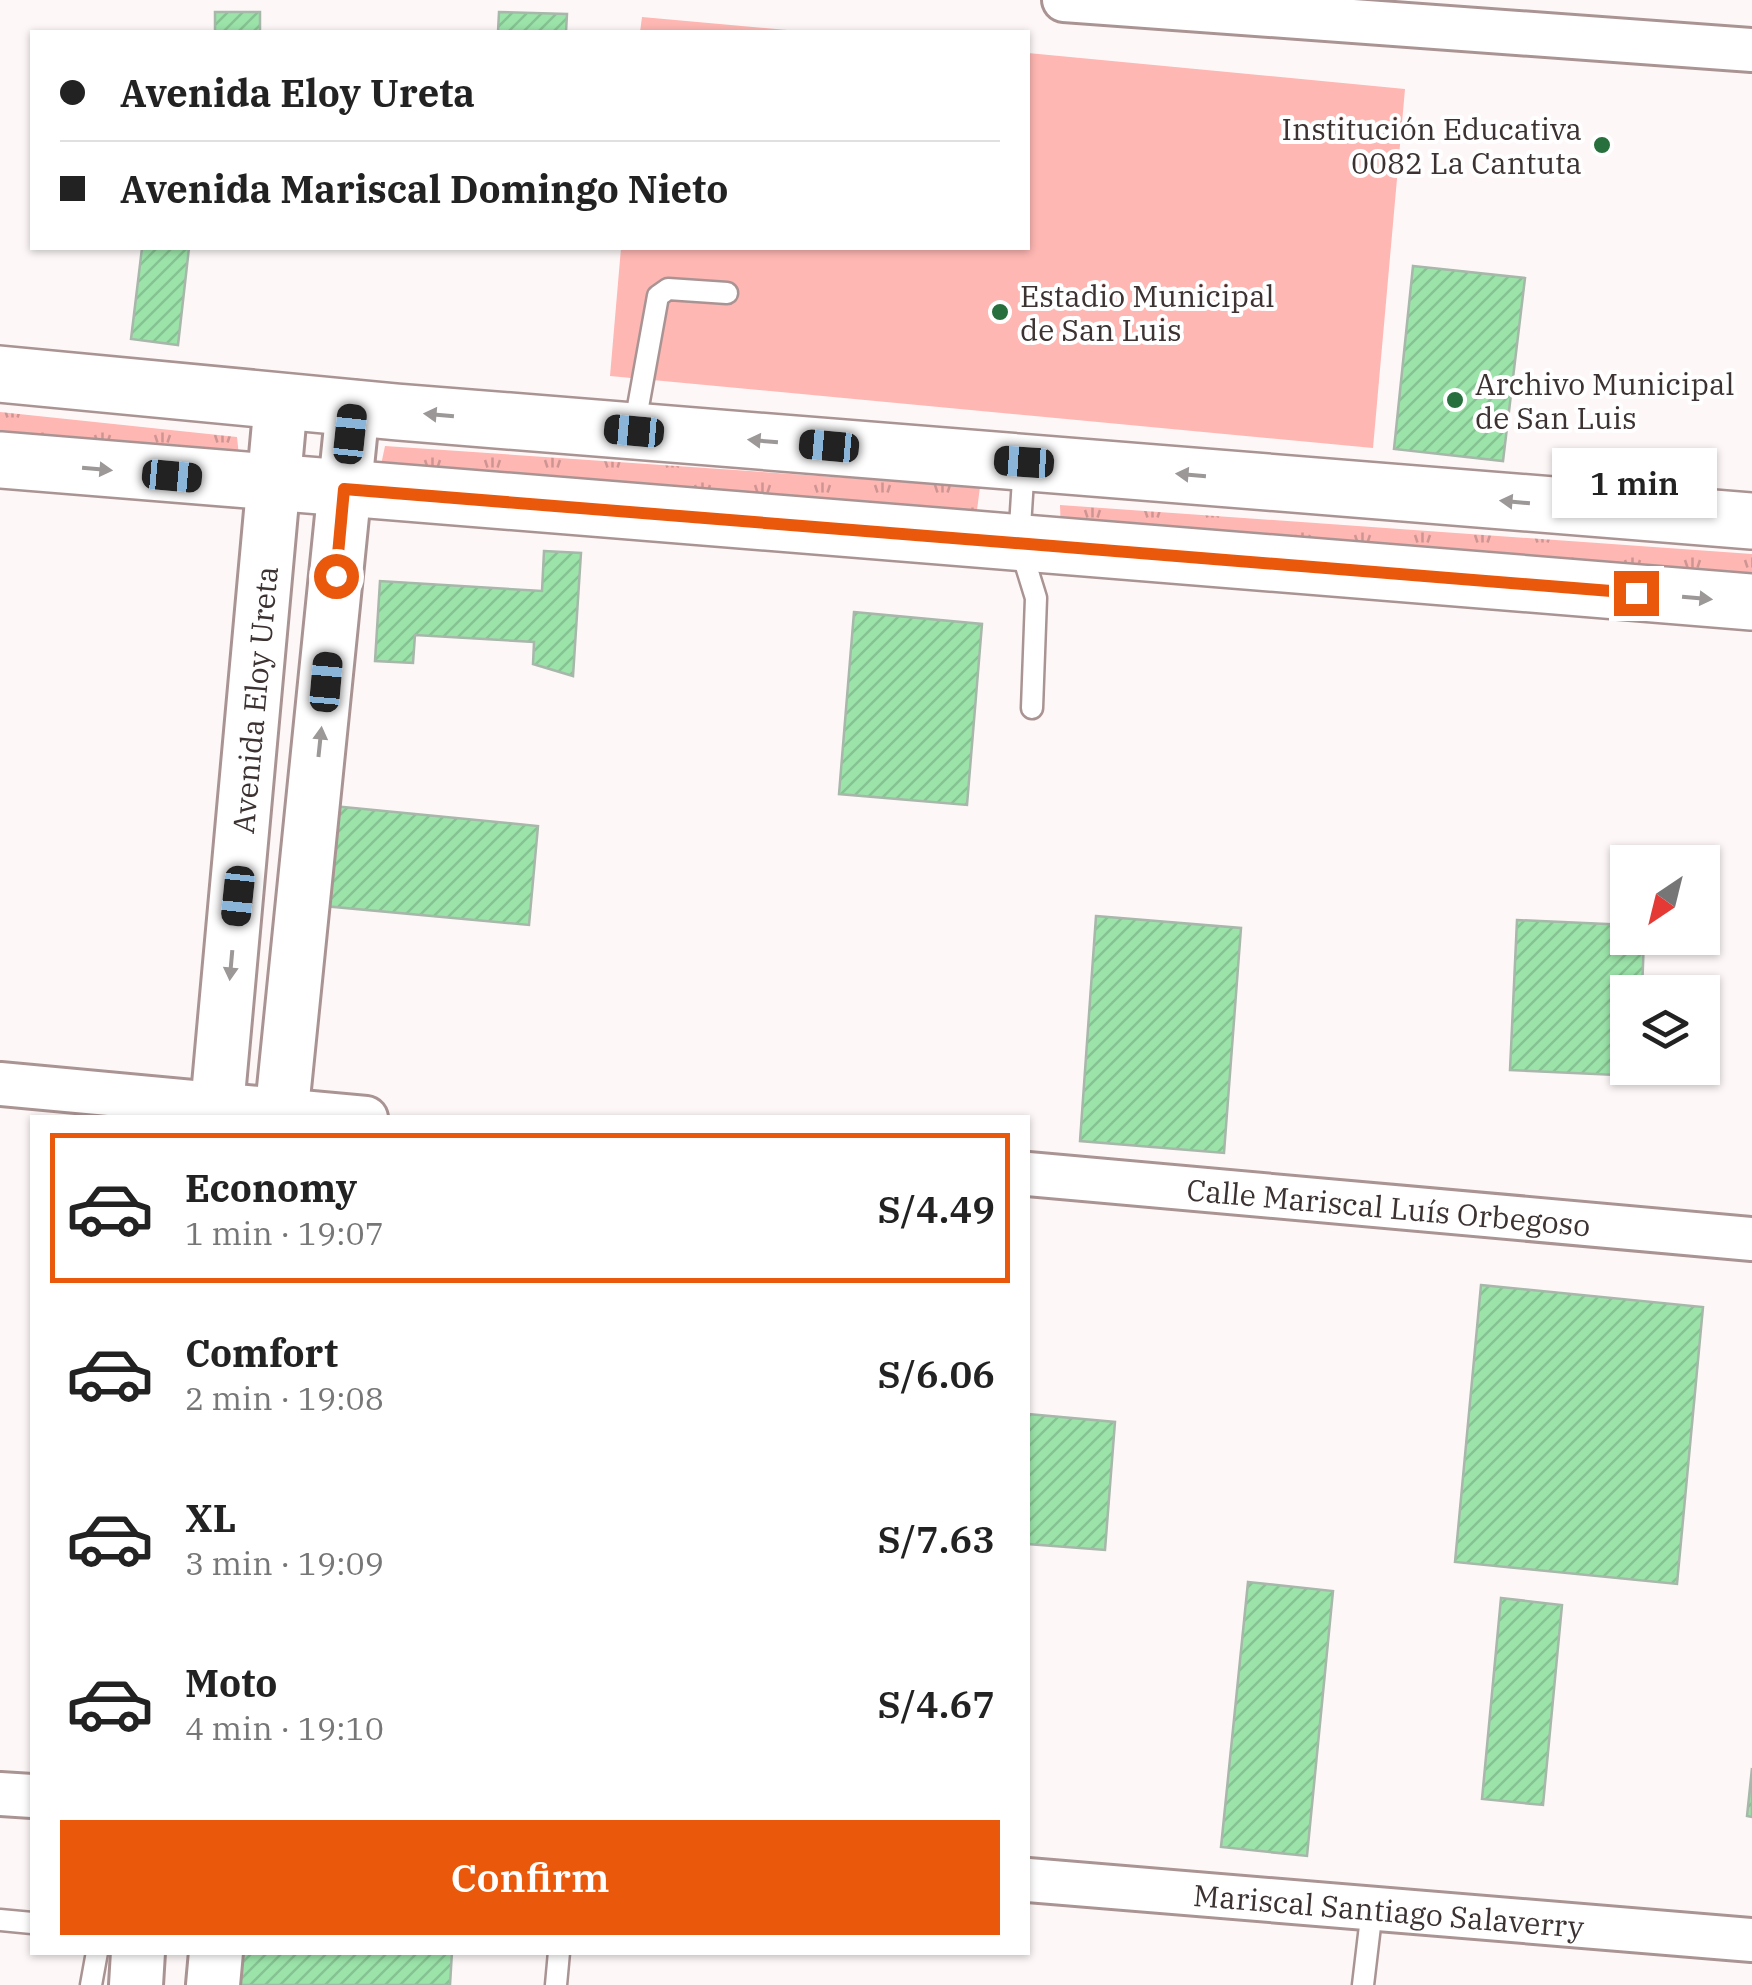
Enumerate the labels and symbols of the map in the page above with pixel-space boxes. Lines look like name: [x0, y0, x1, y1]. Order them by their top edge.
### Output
place label: Institución Educativa 0082 La Cantuta: [1282, 109, 1582, 182]
marker: Institución Educativa 0082 La Cantuta: [1591, 134, 1613, 156]
place label: Estadio Municipal de San Luis: [1020, 276, 1275, 349]
marker: Estadio Municipal de San Luis: [989, 301, 1011, 323]
place label: Archivo Municipal de San Luis: [1475, 364, 1734, 437]
marker: Archivo Municipal de San Luis: [1444, 389, 1466, 411]
car: [332, 403, 368, 465]
one-way arrow: [422, 407, 454, 423]
car: [603, 413, 665, 449]
car: [798, 428, 860, 464]
one-way arrow: [746, 433, 778, 449]
car: [993, 445, 1055, 479]
callout: 1 min: [1554, 448, 1718, 518]
car: [141, 458, 203, 494]
one-way arrow: [82, 461, 114, 477]
one-way arrow: [1175, 467, 1207, 483]
one-way arrow: [1499, 493, 1531, 509]
route start: [314, 554, 359, 599]
street label: Avenida Eloy Ureta: [222, 564, 285, 835]
route end: [1614, 571, 1659, 616]
one-way arrow: [1682, 590, 1714, 606]
car: [308, 651, 344, 713]
one-way arrow: [312, 726, 328, 757]
north arrow: [1610, 845, 1720, 955]
car: [220, 865, 256, 927]
one-way arrow: [223, 950, 239, 981]
street label: Calle Mariscal Luís Orbegoso: [1185, 1169, 1592, 1244]
street label: Mariscal Santiago Salaverry: [1192, 1874, 1586, 1946]

